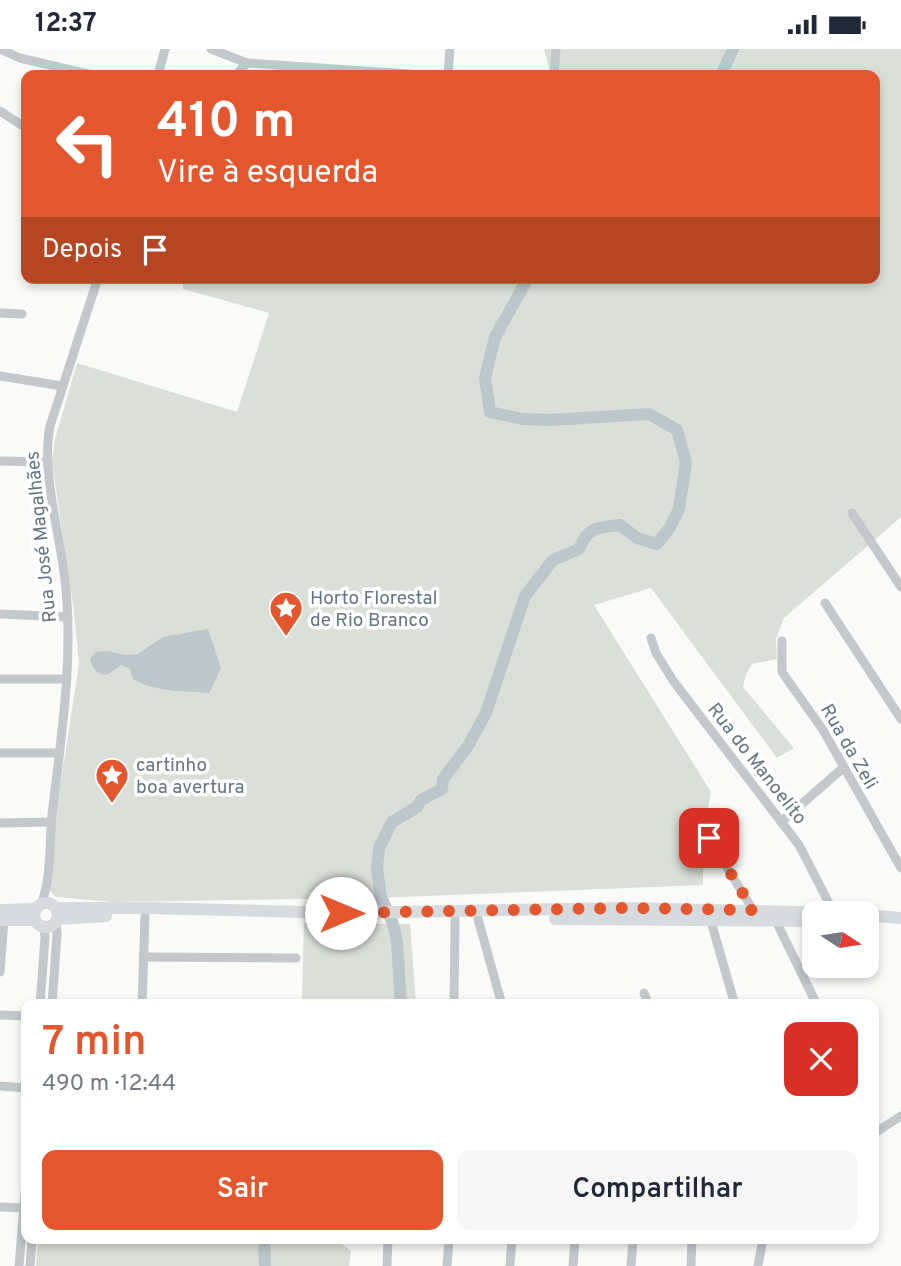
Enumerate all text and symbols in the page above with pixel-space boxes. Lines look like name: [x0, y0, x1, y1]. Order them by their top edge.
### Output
text: 12:37: [35, 8, 97, 41]
text: 410 m: [157, 93, 295, 155]
icon: left: [42, 98, 133, 189]
text: Vire à esquerda: [157, 154, 378, 194]
icon: arrive: [136, 231, 174, 269]
text: Depois: [42, 234, 122, 267]
street label: Rua José Magalhães: [21, 450, 63, 624]
place label: Horto Florestal de Rio Branco: [310, 587, 437, 633]
place icon: Horto Florestal de Rio Branco: [267, 589, 305, 638]
street label: Rua do Manoelito: [701, 699, 811, 830]
street label: Rua da Zeli: [814, 700, 882, 794]
place label: cartinho boa avertura: [136, 754, 245, 800]
place icon: cartinho boa avertura: [93, 756, 131, 805]
pin: [679, 808, 739, 868]
icon: arrive: [690, 819, 728, 857]
position arrow: [304, 876, 378, 950]
north arrow: [802, 901, 878, 978]
map controls: [802, 901, 879, 978]
text: 7 min: [42, 1017, 146, 1070]
button: close: [784, 1022, 858, 1096]
text: 490 m · 12:44: [42, 1070, 176, 1099]
button: Sair: [42, 1150, 443, 1230]
button: Compartilhar: [457, 1150, 858, 1230]

